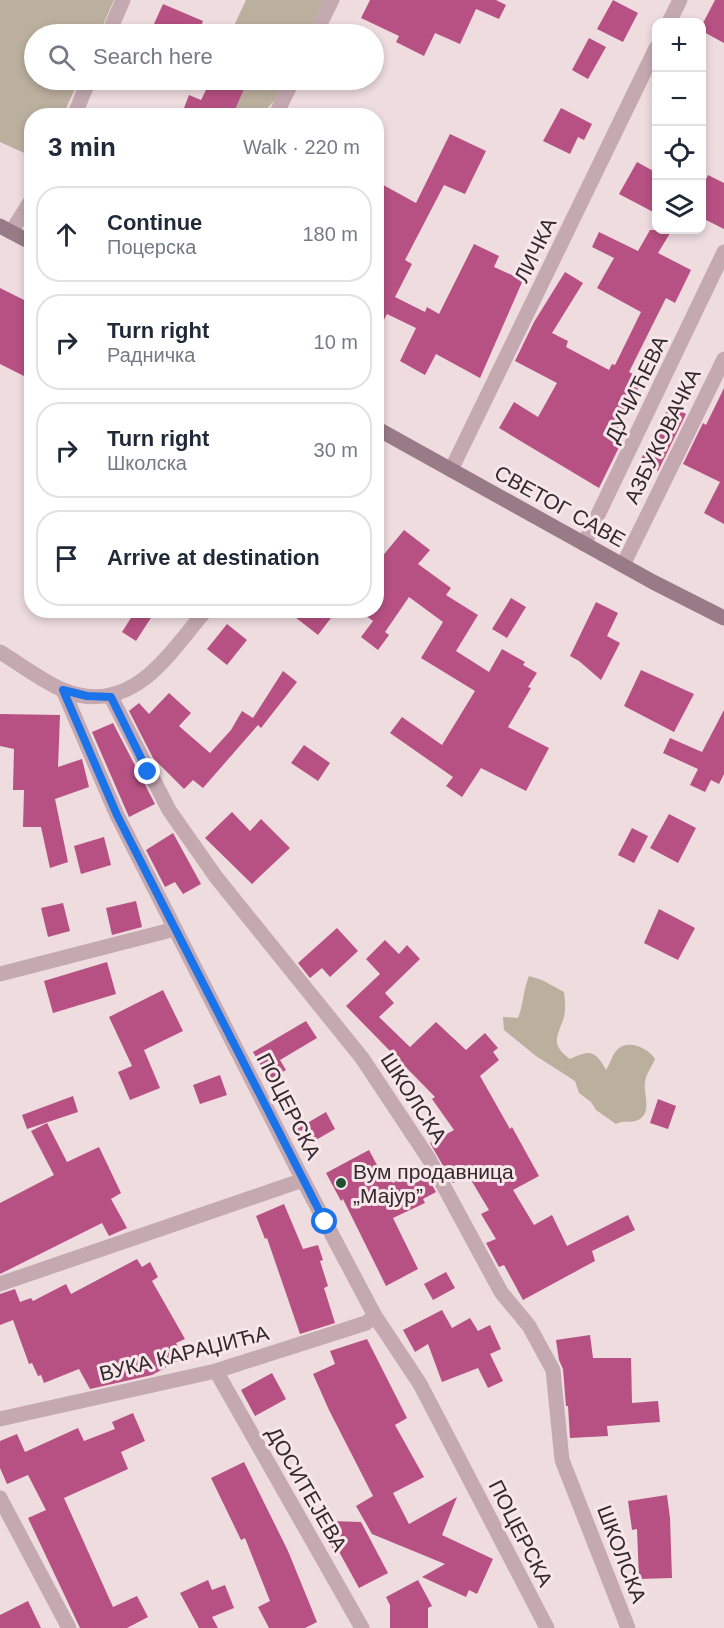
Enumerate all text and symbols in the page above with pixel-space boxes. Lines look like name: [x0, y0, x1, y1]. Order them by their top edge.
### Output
map controls: [652, 18, 706, 234]
button: +: [652, 18, 706, 72]
search box: [24, 24, 384, 90]
icon: search: [45, 41, 78, 74]
text: Search here: [93, 44, 213, 69]
button: −: [652, 72, 706, 126]
button: locate: [652, 126, 706, 180]
text: 3 min: [48, 132, 116, 162]
text: Walk · 220 m: [243, 136, 360, 158]
button: layers: [652, 180, 706, 234]
text: Continue: [107, 210, 202, 235]
street label: ЛИЧКА: [510, 214, 560, 286]
icon: ahead: [50, 218, 83, 251]
text: 180 m: [302, 223, 358, 245]
text: Поцерска: [107, 236, 196, 258]
text: Turn right: [107, 318, 209, 343]
icon: right: [50, 326, 83, 359]
text: 10 m: [314, 331, 358, 353]
street label: ДУЧИЋЕВА: [600, 332, 672, 446]
text: Радничка: [107, 344, 195, 366]
street label: АЗБУКОВАЧКА: [619, 365, 705, 507]
text: Turn right: [107, 426, 209, 451]
icon: right: [50, 434, 83, 467]
text: 30 m: [314, 439, 358, 461]
text: Школска: [107, 452, 187, 474]
street label: СВЕТОГ САВЕ: [491, 461, 629, 551]
icon: arrive: [50, 542, 83, 575]
text: Arrive at destination: [107, 545, 320, 570]
route end: [134, 758, 160, 784]
street label: ПОЦЕРСКА: [252, 1049, 326, 1163]
street label: ШКОЛСКА: [376, 1049, 452, 1147]
place label: Вум продавница „Мајур”: [353, 1160, 514, 1207]
marker: Вум продавница „Мајур”: [334, 1176, 348, 1190]
route start: [311, 1208, 337, 1234]
street label: ВУКА КАРАЏИЋА: [97, 1321, 271, 1385]
street label: ДОСИТЕЈЕВА: [262, 1423, 352, 1555]
street label: ПОЦЕРСКА: [484, 1476, 558, 1590]
street label: ШКОЛСКА: [593, 1502, 651, 1606]

